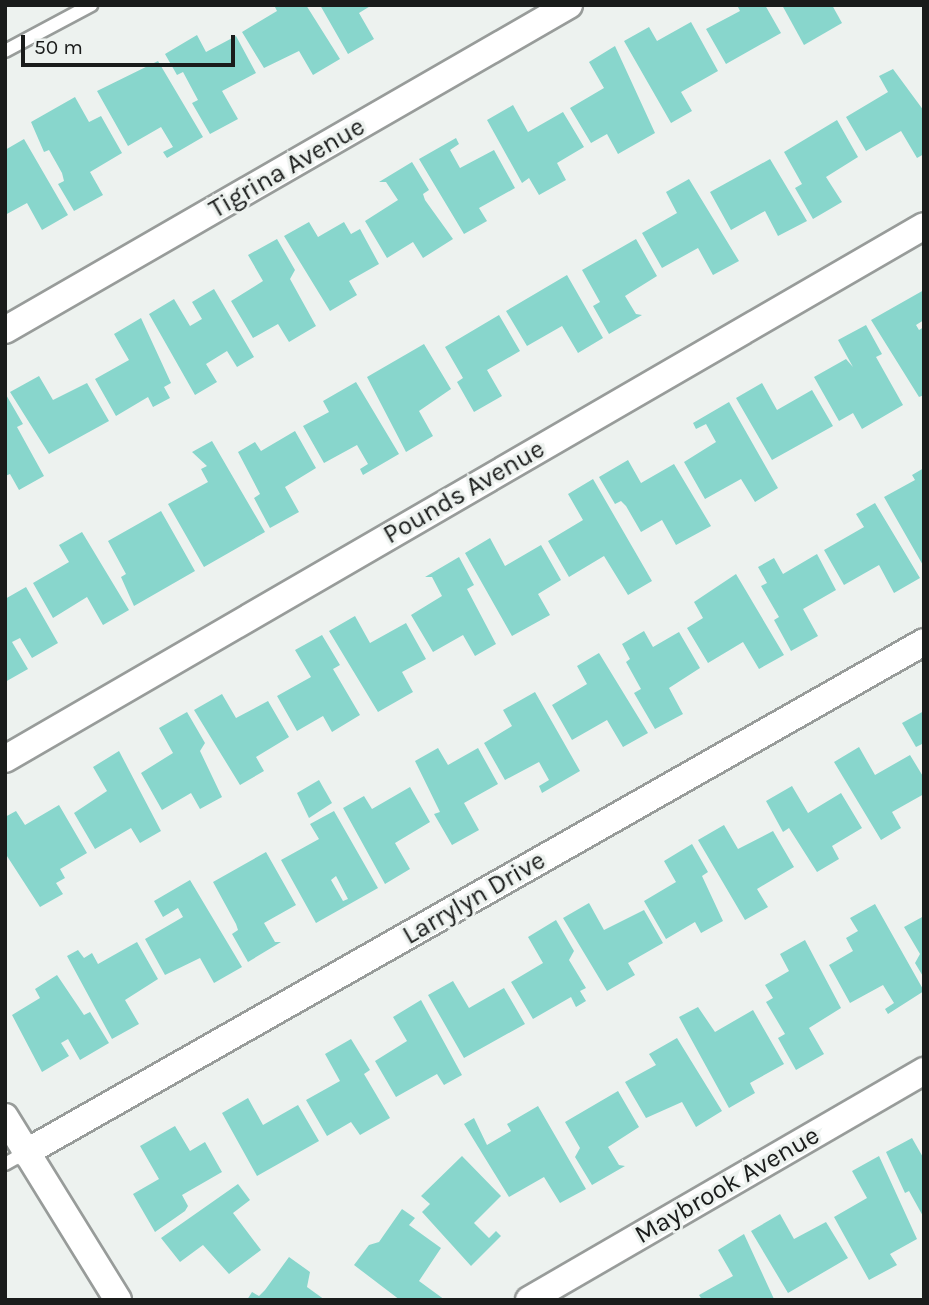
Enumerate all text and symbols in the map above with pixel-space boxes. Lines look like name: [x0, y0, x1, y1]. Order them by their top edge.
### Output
scale bar: [24, 21, 238, 65]
text: 50 m: [34, 35, 83, 59]
street label: Tigrina Avenue: [204, 111, 370, 225]
street label: Pounds Avenue: [378, 433, 550, 551]
street label: Larrylyn Drive: [397, 845, 551, 951]
street label: Maybrook Avenue: [629, 1119, 825, 1251]

